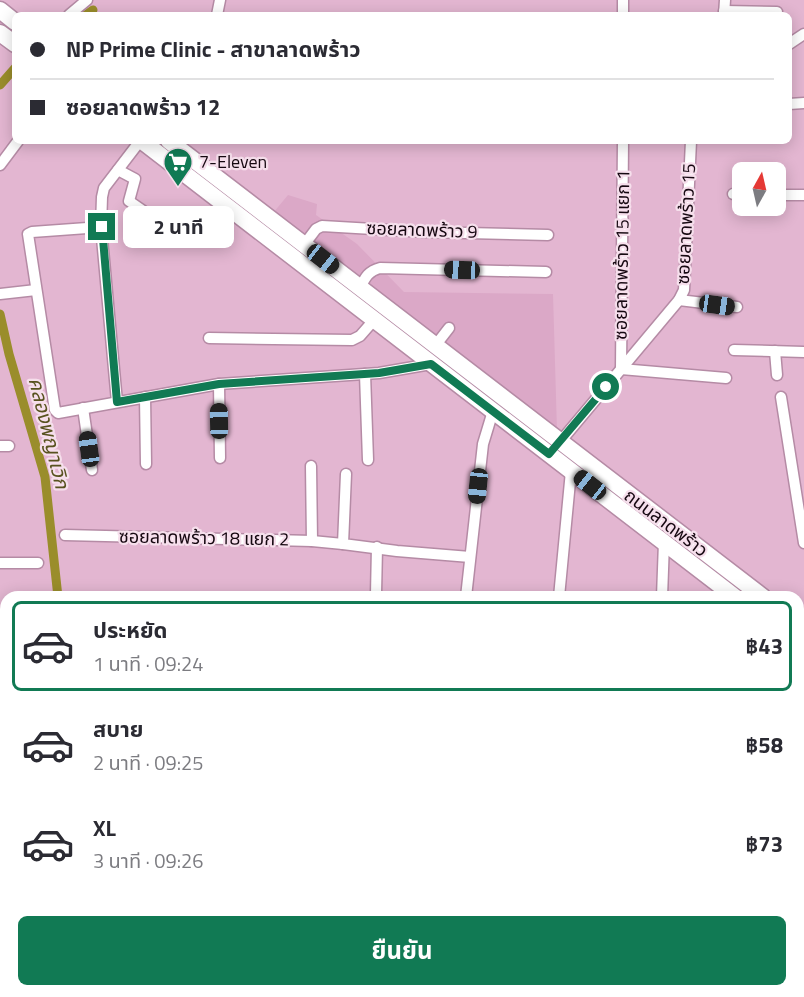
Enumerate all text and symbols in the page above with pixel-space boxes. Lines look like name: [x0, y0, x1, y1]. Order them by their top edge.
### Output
text: NP Prime Clinic - สาขาลาดพร้าว: [66, 32, 361, 66]
text: ซอยลาดพร้าว 12: [66, 90, 220, 124]
supermarket icon: 7-Eleven: [162, 146, 194, 188]
place label: 7-Eleven: [199, 148, 267, 175]
north arrow: [732, 162, 786, 216]
map controls: [732, 162, 786, 216]
street label: ซอยลาดพร้าว 15: [669, 163, 702, 285]
street label: ซอยลาดพร้าว 15 แยก 1: [607, 170, 636, 340]
callout: 2 นาที: [123, 206, 234, 248]
text: 2 นาที: [153, 211, 204, 242]
route end: [88, 213, 115, 240]
street label: ซอยลาดพร้าว 9: [366, 214, 478, 245]
car: [303, 241, 343, 277]
car: [444, 260, 480, 280]
car: [698, 294, 736, 316]
route start: [592, 373, 619, 400]
water label: คลองพญาเวิก: [21, 374, 79, 493]
car: [210, 403, 228, 439]
car: [78, 430, 100, 468]
car: [467, 467, 489, 505]
car: [570, 467, 610, 503]
street label: ถนนลาดพร้าว: [619, 482, 714, 563]
street label: ซอยลาดพร้าว 18 แยก 2: [119, 523, 289, 552]
text: ประหยัด: [93, 613, 168, 647]
icon: car: [21, 619, 75, 673]
text: ฿43: [746, 629, 783, 663]
text: 1 นาที · 09:24: [93, 648, 203, 679]
text: สบาย: [93, 712, 143, 746]
icon: car: [21, 718, 75, 772]
text: ฿58: [746, 728, 783, 762]
text: 2 นาที · 09:25: [93, 747, 203, 778]
text: XL: [93, 811, 116, 845]
icon: car: [21, 817, 75, 871]
text: ฿73: [746, 827, 783, 861]
text: 3 นาที · 09:26: [93, 845, 203, 876]
button: ยืนยัน: [18, 916, 786, 985]

